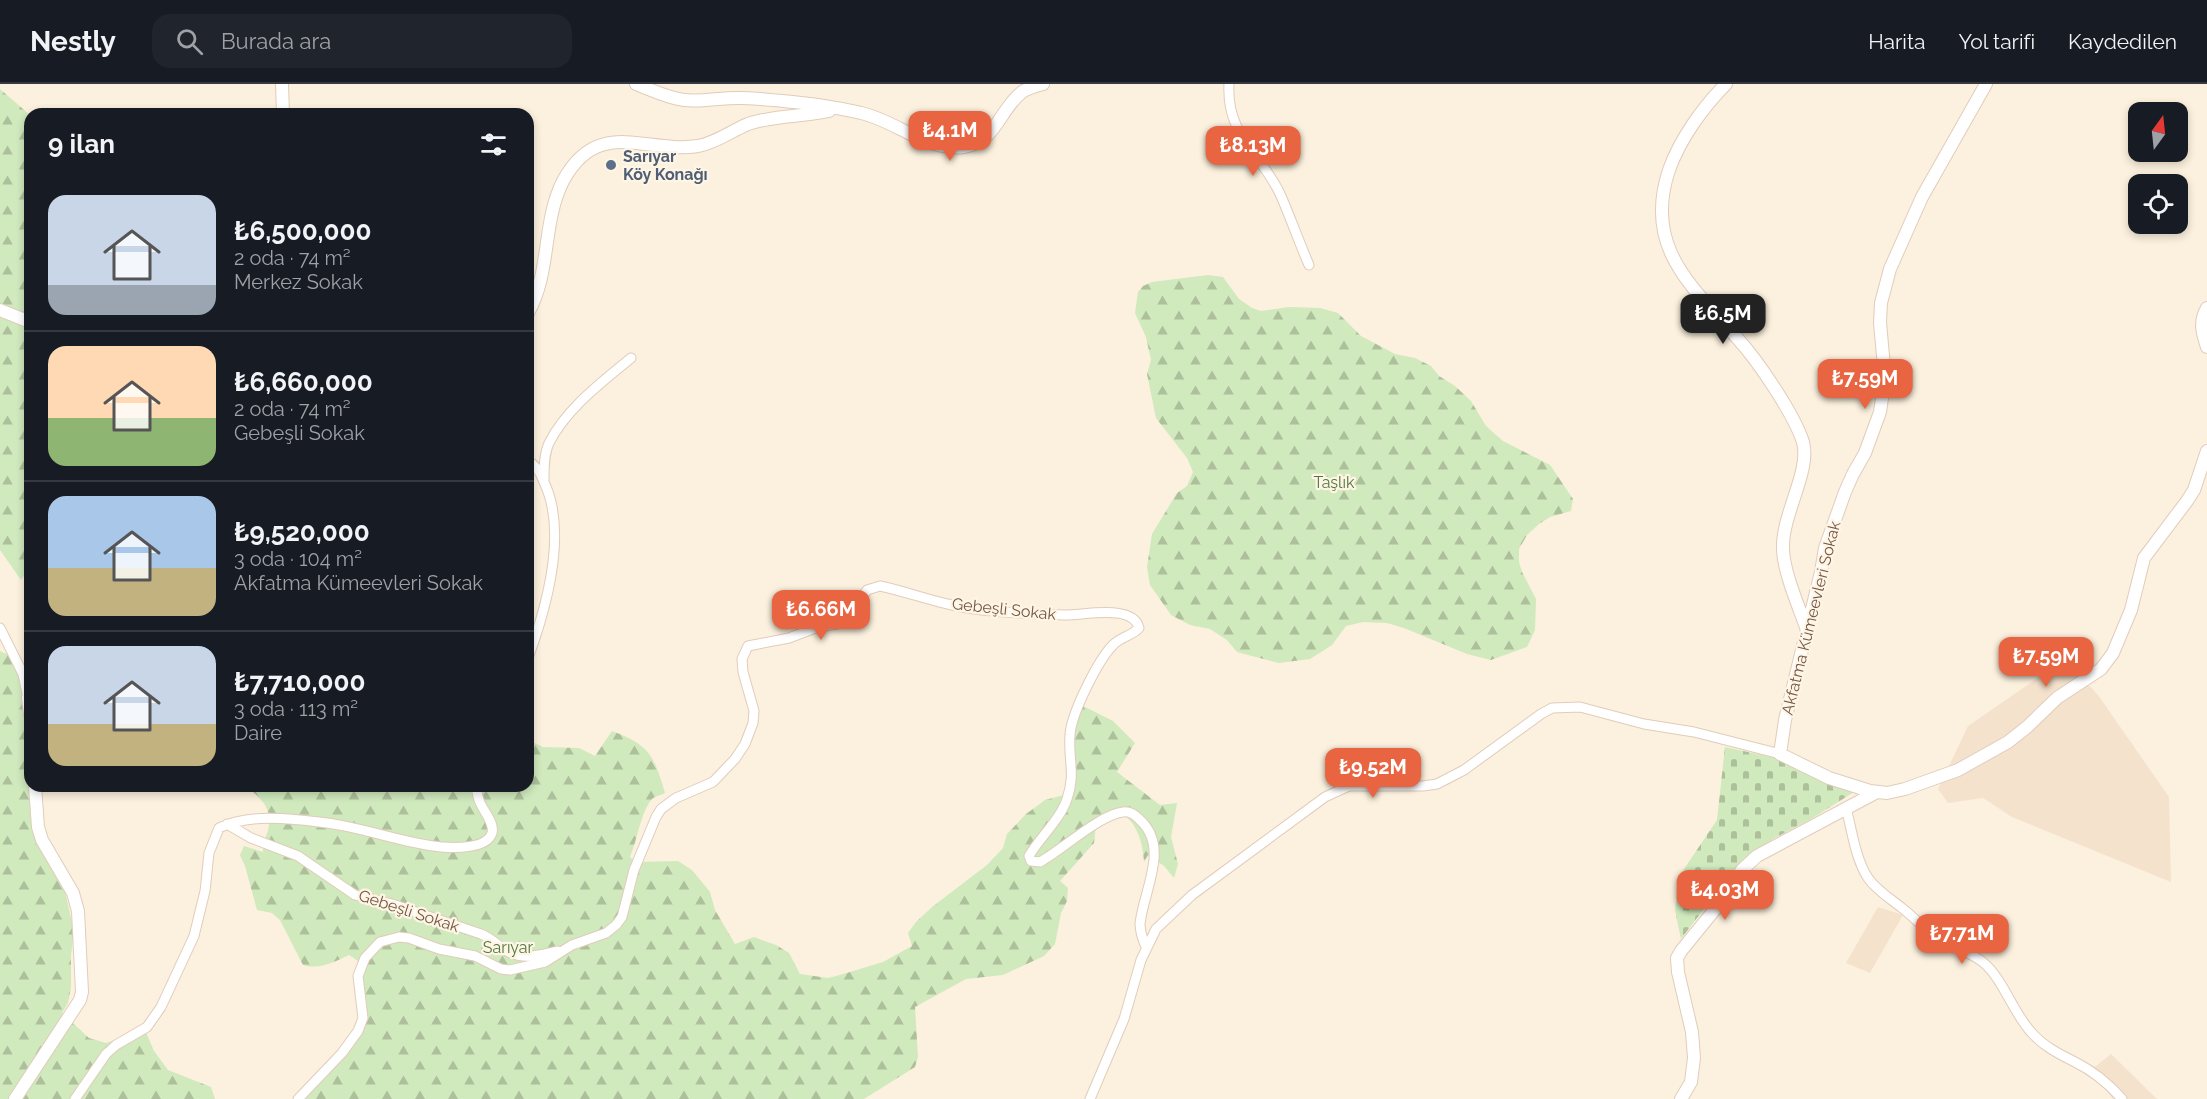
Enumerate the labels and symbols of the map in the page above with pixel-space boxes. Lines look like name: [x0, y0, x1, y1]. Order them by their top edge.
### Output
north arrow: [2128, 102, 2188, 162]
pin: ₺4.1M: [908, 111, 992, 162]
pin: ₺8.13M: [1204, 126, 1302, 177]
place label: Sarıyar Köy Konağı: [623, 147, 708, 184]
marker: Sarıyar Köy Konağı: [604, 158, 618, 172]
pin: ₺6.5M: [1681, 294, 1765, 345]
pin: ₺7.59M: [1816, 359, 1914, 410]
park label: Taşlık: [1314, 473, 1355, 492]
street label: Akfatma Kümeevleri Sokak: [1778, 519, 1844, 717]
pin: ₺6.66M: [772, 590, 870, 641]
street label: Gebeşli Sokak: [951, 594, 1058, 624]
pin: ₺7.59M: [1997, 637, 2095, 688]
pin: ₺9.52M: [1324, 748, 1422, 799]
pin: ₺4.03M: [1676, 870, 1774, 921]
street label: Gebeşli Sokak: [356, 886, 462, 936]
pin: ₺7.71M: [1913, 914, 2011, 965]
park label: Sarıyar: [483, 938, 534, 957]

